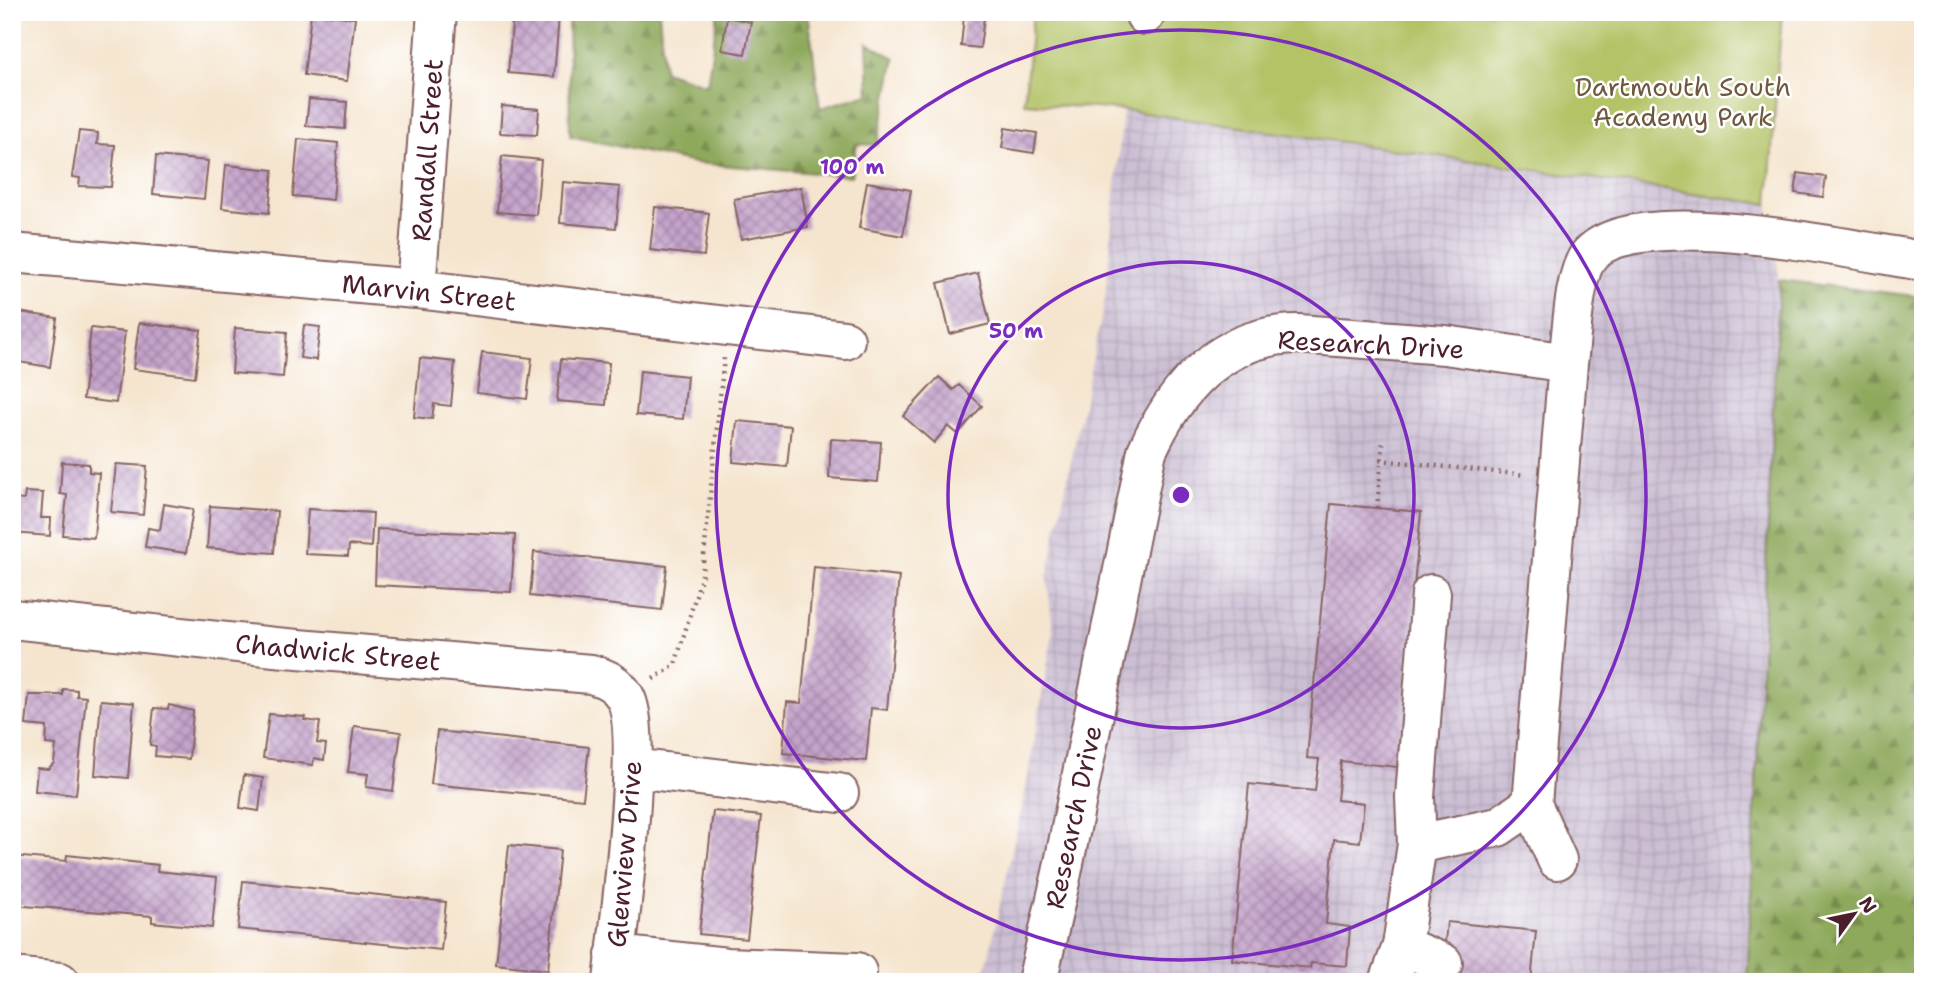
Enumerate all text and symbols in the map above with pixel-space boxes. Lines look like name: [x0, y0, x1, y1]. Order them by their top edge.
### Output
street label: Randall Street: [403, 58, 451, 242]
park label: Dartmouth South Academy Park: [1575, 69, 1791, 134]
text: 100 m: [820, 153, 884, 181]
street label: Marvin Street: [340, 265, 518, 319]
text: 50 m: [989, 317, 1043, 345]
street label: Research Drive: [1277, 322, 1465, 366]
centre of rings: [1169, 483, 1193, 507]
street label: Chadwick Street: [234, 626, 442, 678]
street label: Research Drive: [1036, 722, 1110, 912]
street label: Glenview Drive: [598, 759, 650, 949]
north arrow: [1820, 878, 1890, 948]
text: N: [1853, 892, 1882, 918]

